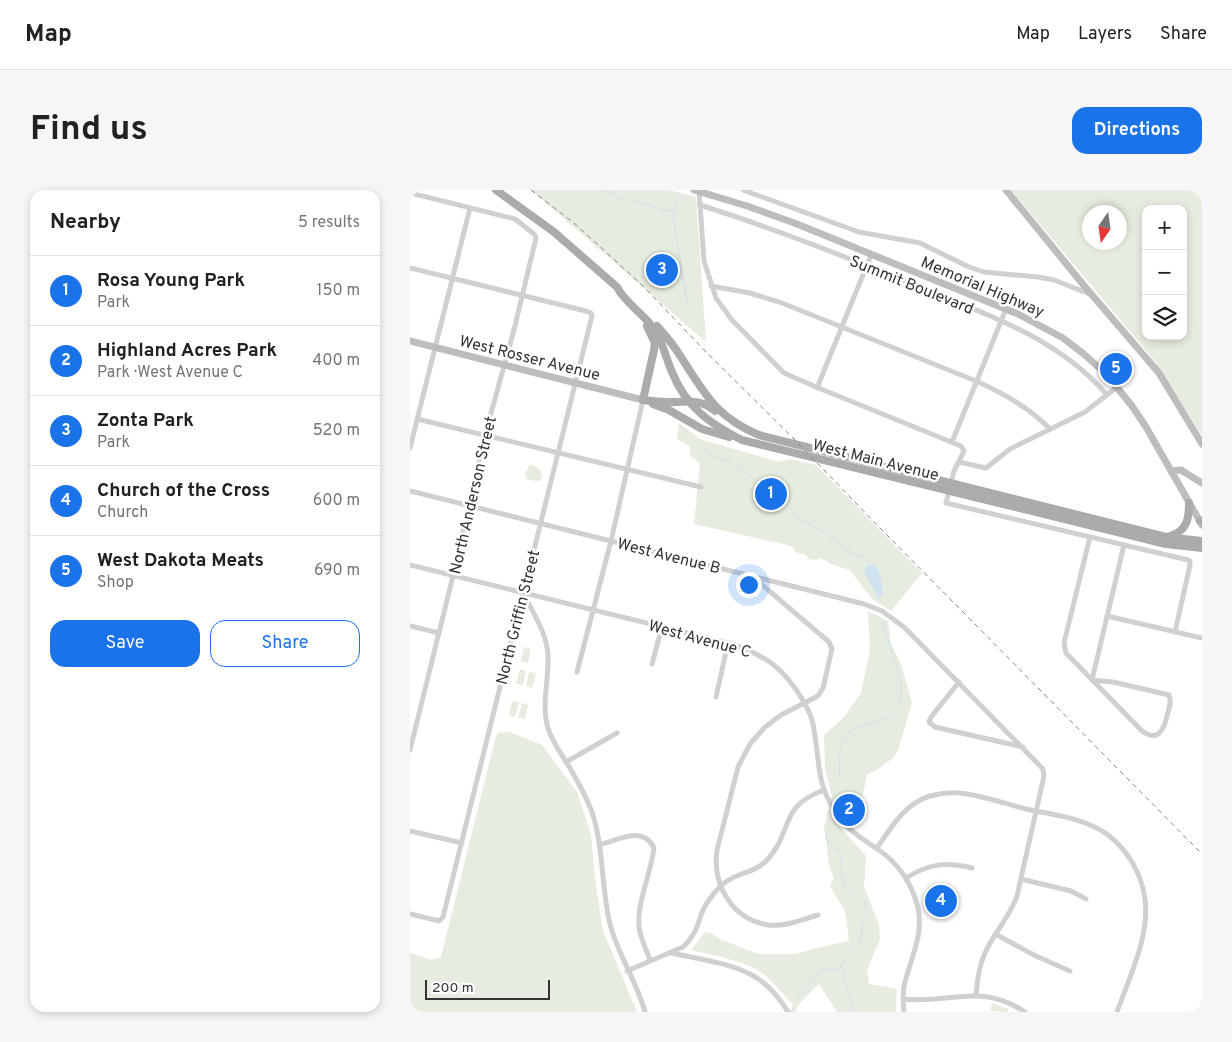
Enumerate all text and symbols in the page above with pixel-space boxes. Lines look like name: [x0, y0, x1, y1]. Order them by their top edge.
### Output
text: Map: [25, 20, 72, 50]
text: Map: [1016, 23, 1050, 46]
text: Layers: [1078, 23, 1132, 46]
text: Share: [1160, 23, 1207, 46]
button: Directions: [1072, 107, 1202, 154]
text: Find us: [30, 108, 148, 152]
north arrow: [1082, 205, 1127, 250]
map controls: [1142, 205, 1187, 340]
button: +: [1142, 205, 1187, 250]
text: Nearby: [50, 209, 121, 236]
text: 5 results: [298, 213, 360, 233]
button: −: [1142, 250, 1187, 295]
pin: 3: [646, 251, 678, 289]
street label: Summit Boulevard: [846, 252, 976, 320]
street label: Memorial Highway: [917, 253, 1047, 323]
text: Rosa Young Park: [97, 269, 245, 293]
text: 1: [63, 281, 69, 301]
text: 150 m: [317, 281, 360, 301]
text: Park: [97, 293, 130, 313]
button: layers: [1142, 295, 1187, 340]
street label: West Rosser Avenue: [457, 332, 602, 386]
text: Highland Acres Park: [97, 339, 277, 363]
pin: 5: [1100, 350, 1132, 388]
text: 2: [61, 351, 71, 371]
text: 400 m: [312, 351, 360, 371]
text: Park · West Avenue C: [97, 363, 243, 383]
text: Zonta Park: [97, 409, 194, 433]
street label: North Anderson Street: [446, 415, 502, 576]
text: 3: [61, 421, 71, 441]
text: 520 m: [313, 421, 360, 441]
text: Park: [97, 433, 130, 453]
street label: West Main Avenue: [810, 436, 941, 486]
pin: 1: [755, 475, 787, 513]
text: Church of the Cross: [97, 479, 270, 503]
text: 4: [61, 491, 71, 511]
text: 600 m: [313, 491, 360, 511]
text: Church: [97, 503, 148, 523]
street label: West Avenue B: [615, 534, 722, 579]
street label: North Griffin Street: [493, 548, 545, 687]
text: West Dakota Meats: [97, 549, 264, 573]
text: 5: [61, 561, 71, 581]
text: 690 m: [314, 561, 360, 581]
your location: [736, 572, 762, 598]
text: Shop: [97, 573, 134, 593]
street label: West Avenue C: [646, 617, 753, 663]
button: Save: [50, 620, 200, 667]
button: Share: [210, 620, 360, 667]
pin: 2: [833, 791, 865, 829]
pin: 4: [925, 882, 957, 920]
scale bar: [425, 977, 550, 1000]
text: 200 m: [432, 980, 474, 997]

